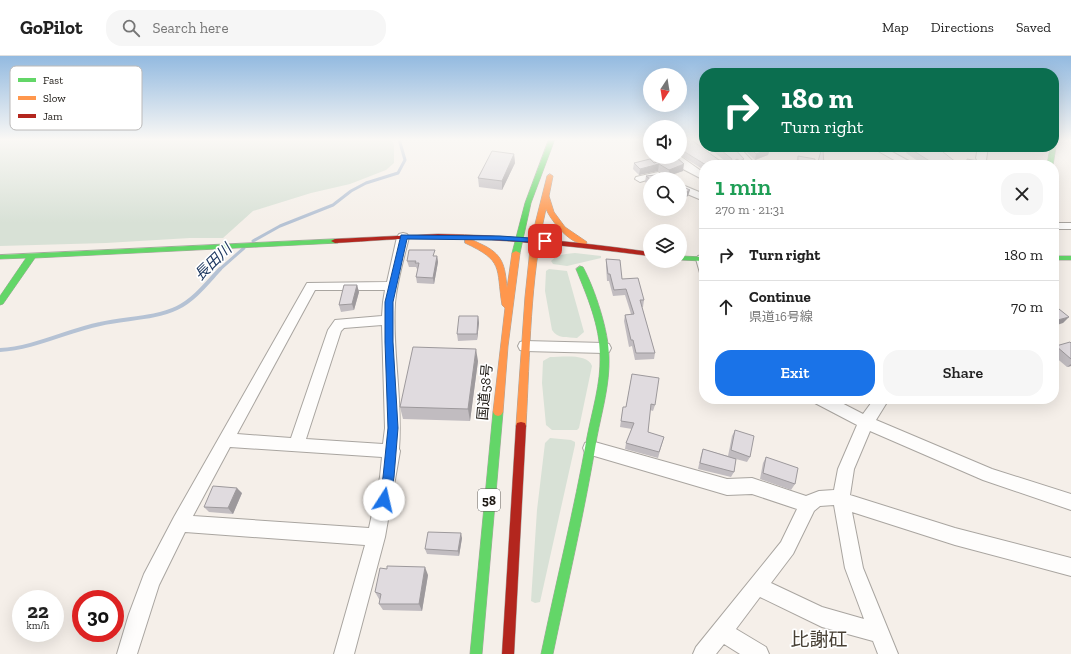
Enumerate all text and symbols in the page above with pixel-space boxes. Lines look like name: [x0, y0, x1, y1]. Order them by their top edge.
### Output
search box: [106, 10, 386, 46]
text: GoPilot: [20, 16, 82, 39]
icon: search: [120, 17, 142, 39]
text: Search here: [152, 19, 228, 37]
text: Map: [882, 19, 909, 36]
text: Directions: [931, 19, 994, 36]
text: Saved: [1016, 19, 1051, 36]
legend: [10, 66, 142, 130]
north arrow: [643, 68, 687, 112]
map controls: [643, 68, 687, 268]
text: Fast: [43, 74, 64, 87]
text: 180 m: [781, 82, 853, 115]
icon: right: [715, 84, 767, 136]
text: Slow: [43, 92, 66, 105]
text: Jam: [43, 110, 63, 123]
text: Turn right: [781, 116, 863, 138]
button: sound: [643, 120, 687, 164]
button: search: [643, 172, 687, 216]
text: 1 min: [715, 172, 771, 201]
button: close: [1001, 173, 1043, 215]
text: 270 m · 21:31: [715, 202, 784, 217]
pin: [528, 224, 562, 258]
button: layers: [643, 224, 687, 268]
icon: arrive: [534, 230, 556, 252]
water label: 長田川: [191, 239, 237, 284]
icon: right: [715, 244, 737, 266]
text: Turn right: [749, 246, 820, 264]
text: 180 m: [1004, 246, 1043, 264]
text: Continue: [749, 288, 811, 306]
icon: ahead: [715, 296, 737, 318]
text: 70 m: [1011, 298, 1043, 316]
text: 県道16号線: [749, 309, 813, 324]
button: Exit: [715, 350, 875, 396]
button: Share: [883, 350, 1043, 396]
street label: 国道58号: [474, 363, 496, 421]
position arrow: [363, 479, 405, 521]
road number: 58: [478, 489, 500, 511]
speed limit sign: 30: [72, 590, 124, 642]
text: 22: [27, 599, 49, 623]
text: km/h: [27, 620, 49, 632]
district label: 比謝矼: [790, 628, 848, 651]

